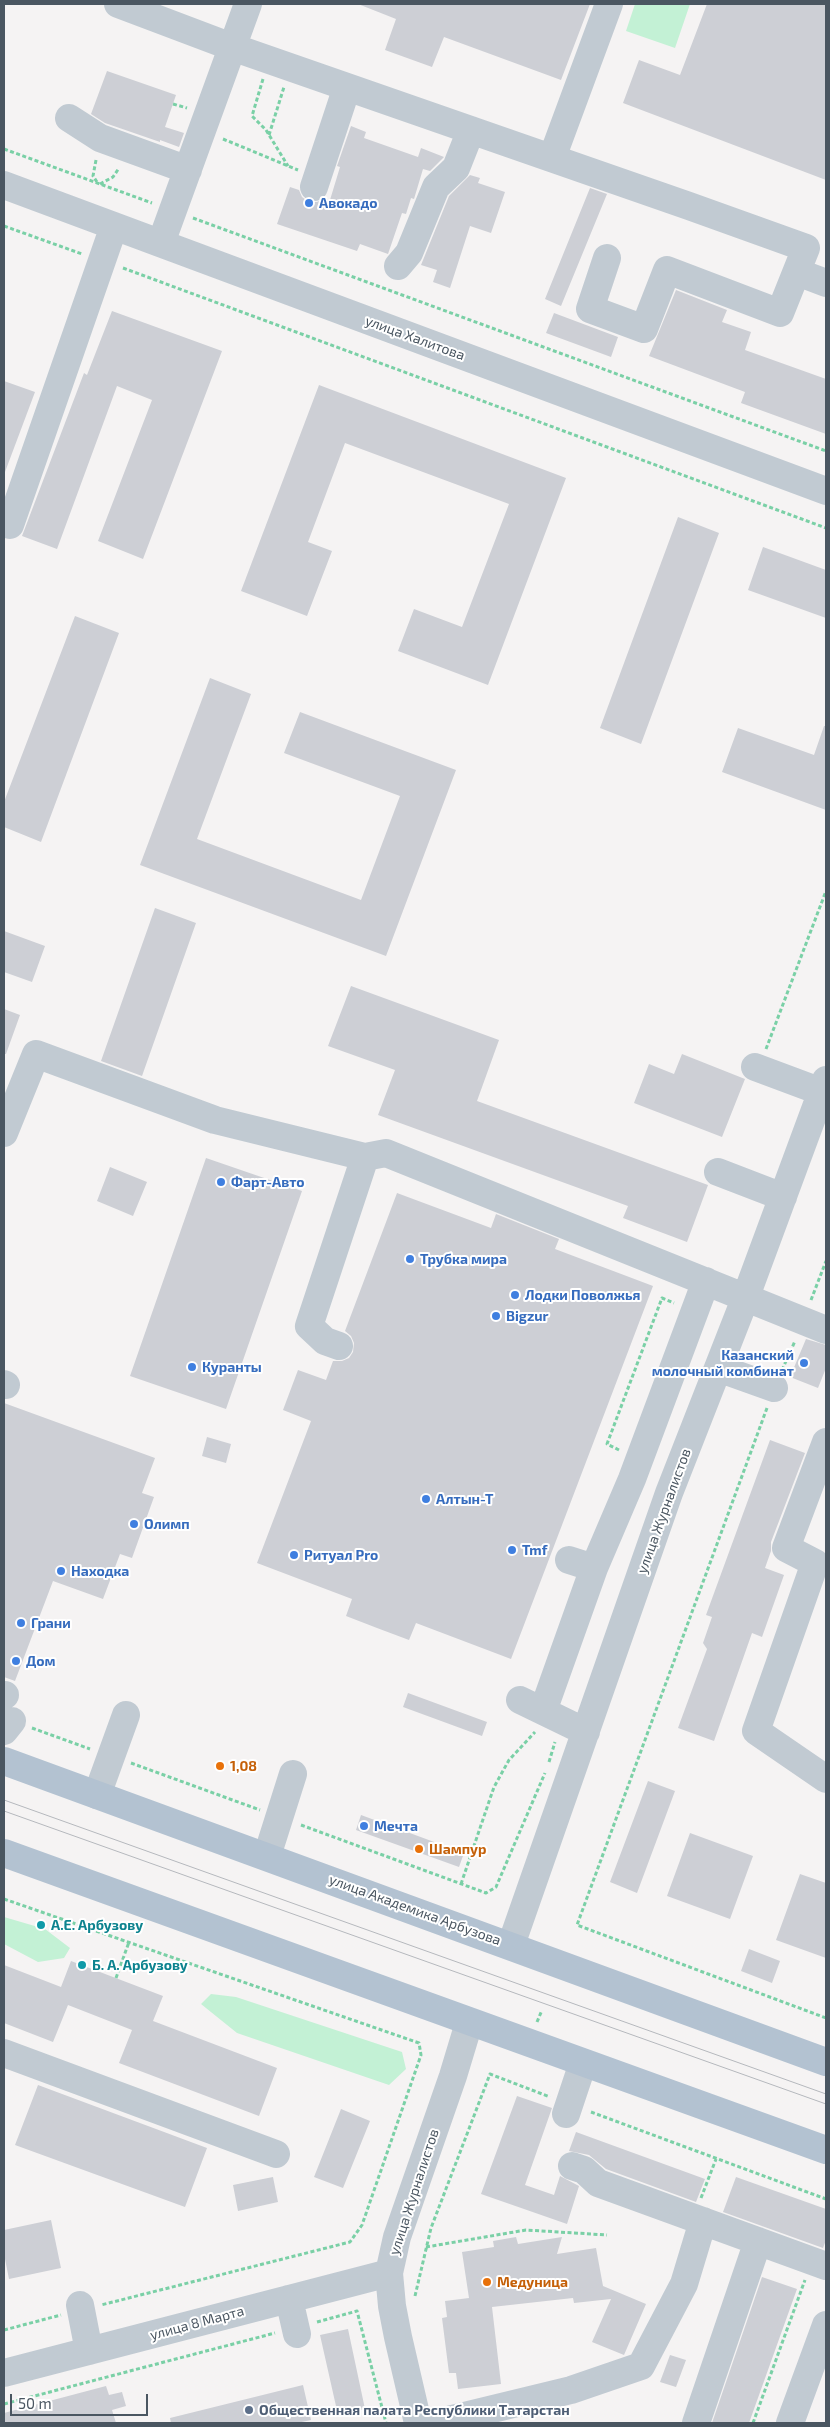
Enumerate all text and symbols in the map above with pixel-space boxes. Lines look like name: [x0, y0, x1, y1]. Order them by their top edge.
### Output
place label: Авокадо: [319, 195, 377, 211]
marker: Авокадо: [303, 197, 315, 209]
street label: улица Халитова: [363, 312, 467, 364]
place label: Фарт-Авто: [231, 1174, 305, 1190]
marker: Фарт-Авто: [215, 1176, 227, 1188]
place label: Трубка мира: [420, 1251, 507, 1267]
marker: Трубка мира: [404, 1253, 416, 1265]
place label: Лодки Поволжья: [525, 1287, 640, 1303]
marker: Лодки Поволжья: [509, 1289, 521, 1301]
place label: Bigzur: [506, 1308, 549, 1324]
marker: Bigzur: [490, 1310, 502, 1322]
place label: Казанский молочный комбинат: [652, 1347, 794, 1380]
marker: Казанский молочный комбинат: [798, 1357, 810, 1369]
place label: Куранты: [202, 1359, 262, 1375]
marker: Куранты: [186, 1361, 198, 1373]
street label: улица Журналистов: [634, 1446, 694, 1576]
place label: Алтын-Т: [436, 1491, 494, 1507]
marker: Алтын-Т: [420, 1493, 432, 1505]
place label: Олимп: [144, 1516, 190, 1532]
marker: Олимп: [128, 1518, 140, 1530]
place label: Tmf: [522, 1542, 547, 1558]
marker: Tmf: [506, 1544, 518, 1556]
place label: Ритуал Pro: [304, 1547, 378, 1563]
marker: Ритуал Pro: [288, 1549, 300, 1561]
place label: Находка: [71, 1563, 129, 1579]
marker: Находка: [55, 1565, 67, 1577]
place label: Грани: [31, 1615, 71, 1631]
marker: Грани: [15, 1617, 27, 1629]
place label: Дом: [26, 1653, 56, 1669]
marker: Дом: [10, 1655, 22, 1667]
place label: 1,08: [230, 1758, 257, 1774]
marker: 1,08: [214, 1760, 226, 1772]
place label: Мечта: [374, 1818, 418, 1834]
marker: Мечта: [358, 1820, 370, 1832]
place label: Шампур: [429, 1841, 486, 1857]
marker: Шампур: [413, 1843, 425, 1855]
street label: улица Академика Арбузова: [327, 1871, 503, 1949]
place label: А.Е. Арбузову: [51, 1917, 143, 1933]
marker: А.Е. Арбузову: [35, 1919, 47, 1931]
place label: Б. А. Арбузову: [92, 1957, 188, 1973]
marker: Б. А. Арбузову: [76, 1959, 88, 1971]
street label: улица Журналистов: [386, 2127, 442, 2257]
place label: Медуница: [497, 2274, 568, 2290]
marker: Медуница: [481, 2276, 493, 2288]
street label: улица 8 Марта: [148, 2302, 246, 2344]
scale bar: [12, 2384, 150, 2416]
text: 50 m: [18, 2394, 52, 2412]
place label: Общественная палата Республики Татарстан: [259, 2402, 570, 2418]
marker: Общественная палата Республики Татарстан: [243, 2404, 255, 2416]

